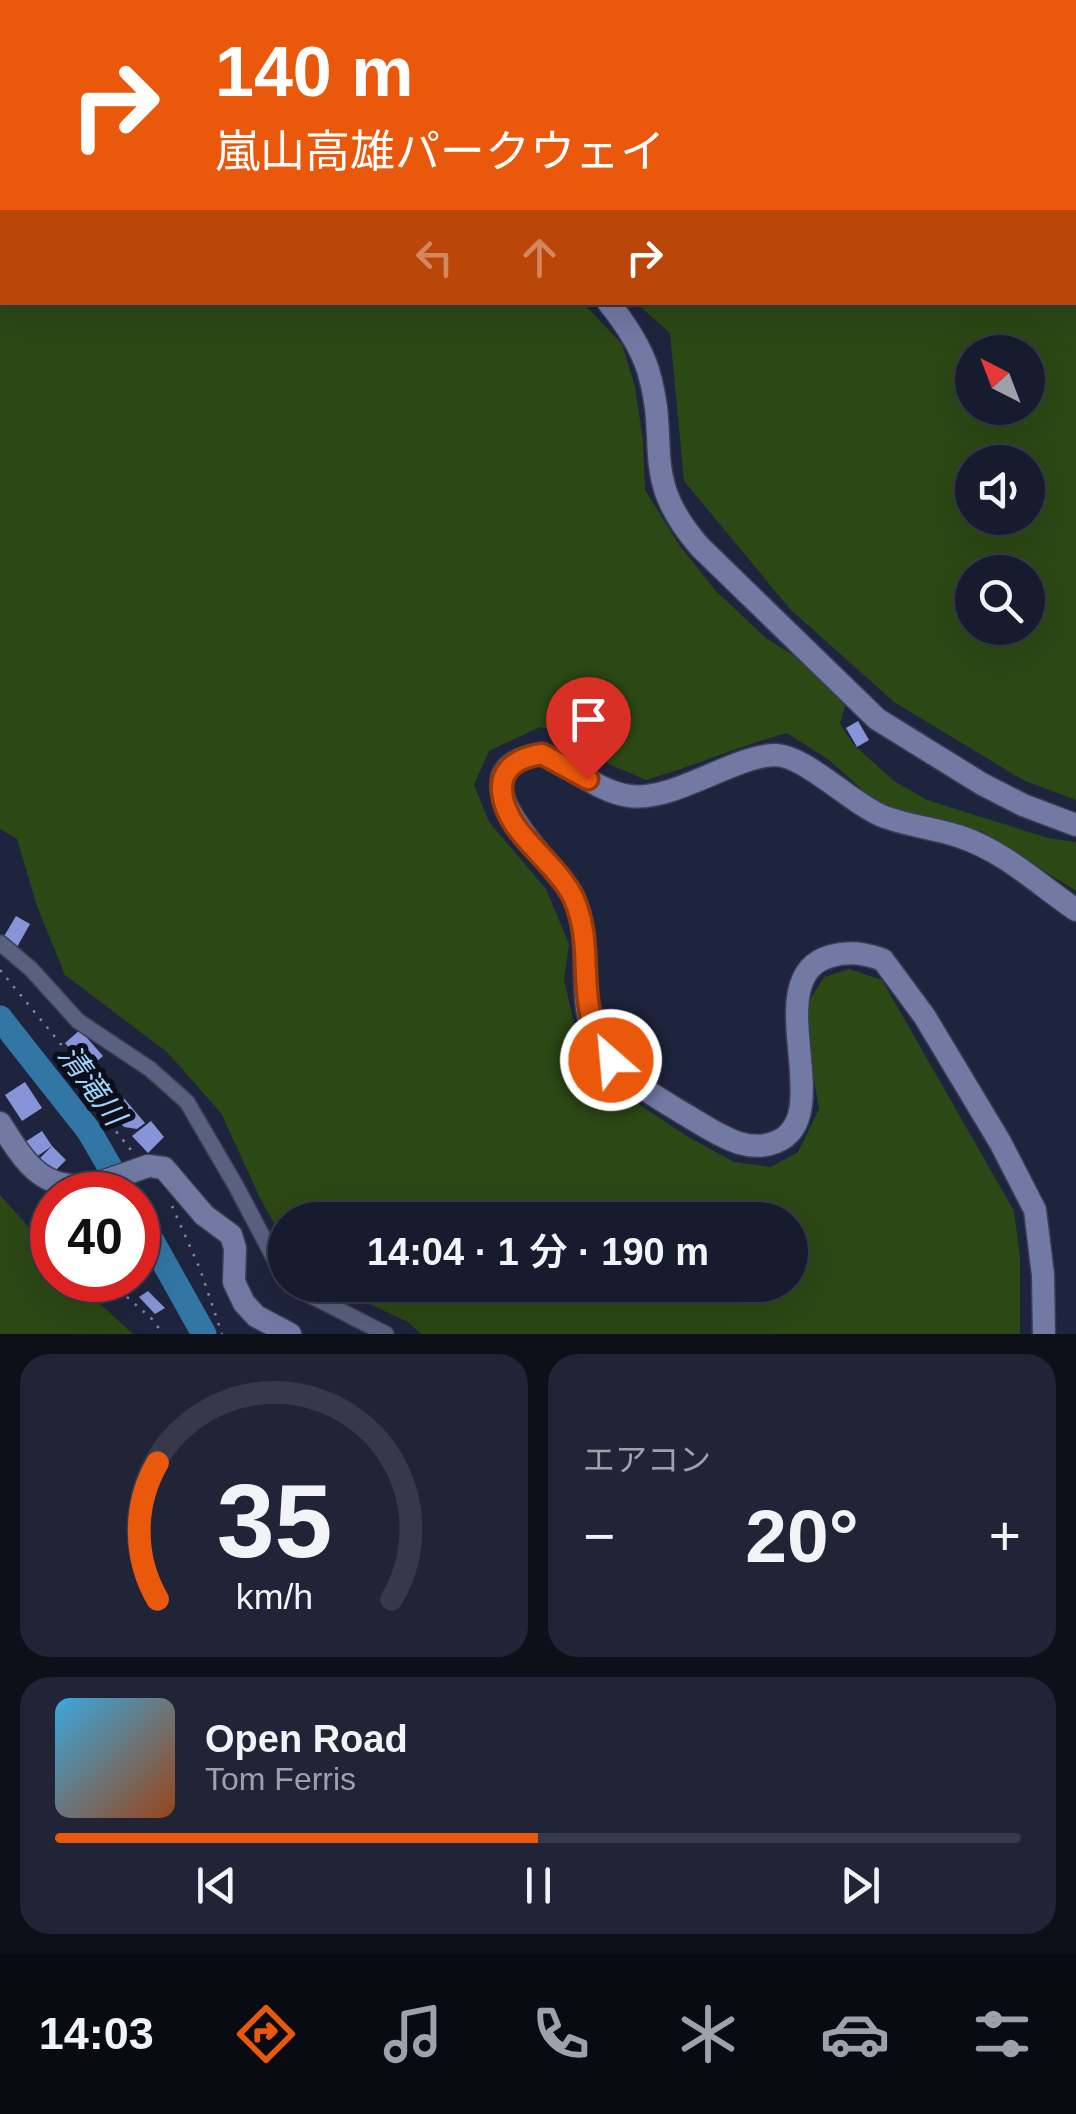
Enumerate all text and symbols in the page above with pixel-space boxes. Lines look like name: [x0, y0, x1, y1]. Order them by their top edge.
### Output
text: 140 m: [215, 33, 413, 111]
icon: right: [50, 40, 180, 170]
text: 嵐山高雄パークウェイ: [215, 126, 665, 177]
icon: left: [407, 230, 462, 285]
icon: ahead: [512, 230, 567, 285]
icon: right: [617, 230, 672, 285]
north arrow: [955, 335, 1045, 425]
map controls: [955, 335, 1045, 645]
button: sound: [955, 445, 1045, 535]
button: search: [955, 555, 1045, 645]
pin: [546, 677, 631, 780]
icon: arrive: [561, 692, 616, 747]
position arrow: [559, 1008, 663, 1112]
water label: 清滝川: [52, 1039, 134, 1134]
speed limit sign: 40: [30, 1172, 160, 1302]
text: 14:04 · 1 分 · 190 m: [367, 1231, 709, 1273]
text: エアコン: [583, 1442, 711, 1478]
text: 35: [216, 1463, 332, 1579]
text: 20°: [745, 1494, 859, 1578]
text: −: [583, 1505, 615, 1567]
text: +: [989, 1505, 1021, 1567]
text: km/h: [235, 1577, 313, 1617]
text: Open Road: [205, 1718, 408, 1760]
text: Tom Ferris: [205, 1761, 356, 1797]
icon: previous: [189, 1858, 244, 1913]
icon: pause: [511, 1858, 566, 1913]
icon: next: [833, 1858, 888, 1913]
icon: directions: [231, 1999, 301, 2069]
icon: music: [378, 1999, 448, 2069]
icon: phone: [526, 1999, 596, 2069]
icon: climate: [673, 1999, 743, 2069]
icon: car: [820, 1999, 890, 2069]
icon: filters: [967, 1999, 1037, 2069]
text: 14:03: [39, 2008, 154, 2059]

